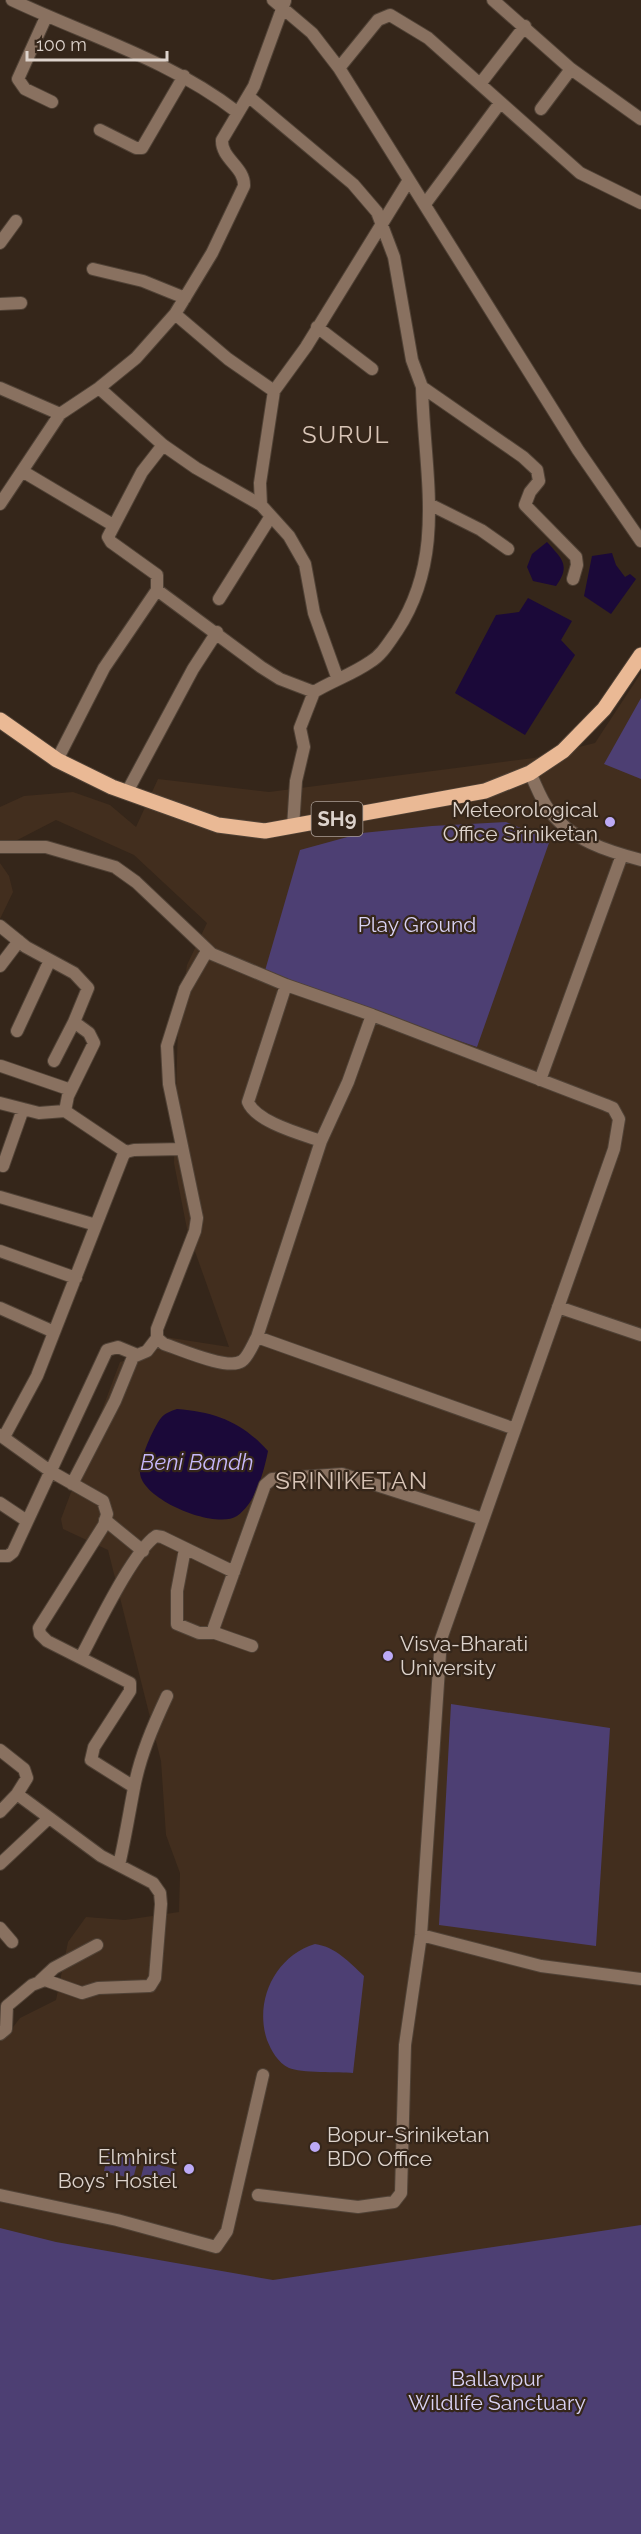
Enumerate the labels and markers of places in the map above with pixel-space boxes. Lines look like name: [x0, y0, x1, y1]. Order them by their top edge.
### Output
place label: Meteorological Office Sriniketan: [443, 797, 598, 846]
marker: Meteorological Office Sriniketan: [603, 815, 617, 829]
place label: Visva-Bharati University: [400, 1631, 528, 1680]
marker: Visva-Bharati University: [381, 1649, 395, 1663]
place label: Bopur-Sriniketan BDO Office: [327, 2122, 489, 2171]
marker: Bopur-Sriniketan BDO Office: [308, 2140, 322, 2154]
place label: Elmhirst Boys' Hostel: [58, 2144, 177, 2193]
marker: Elmhirst Boys' Hostel: [182, 2162, 196, 2176]

